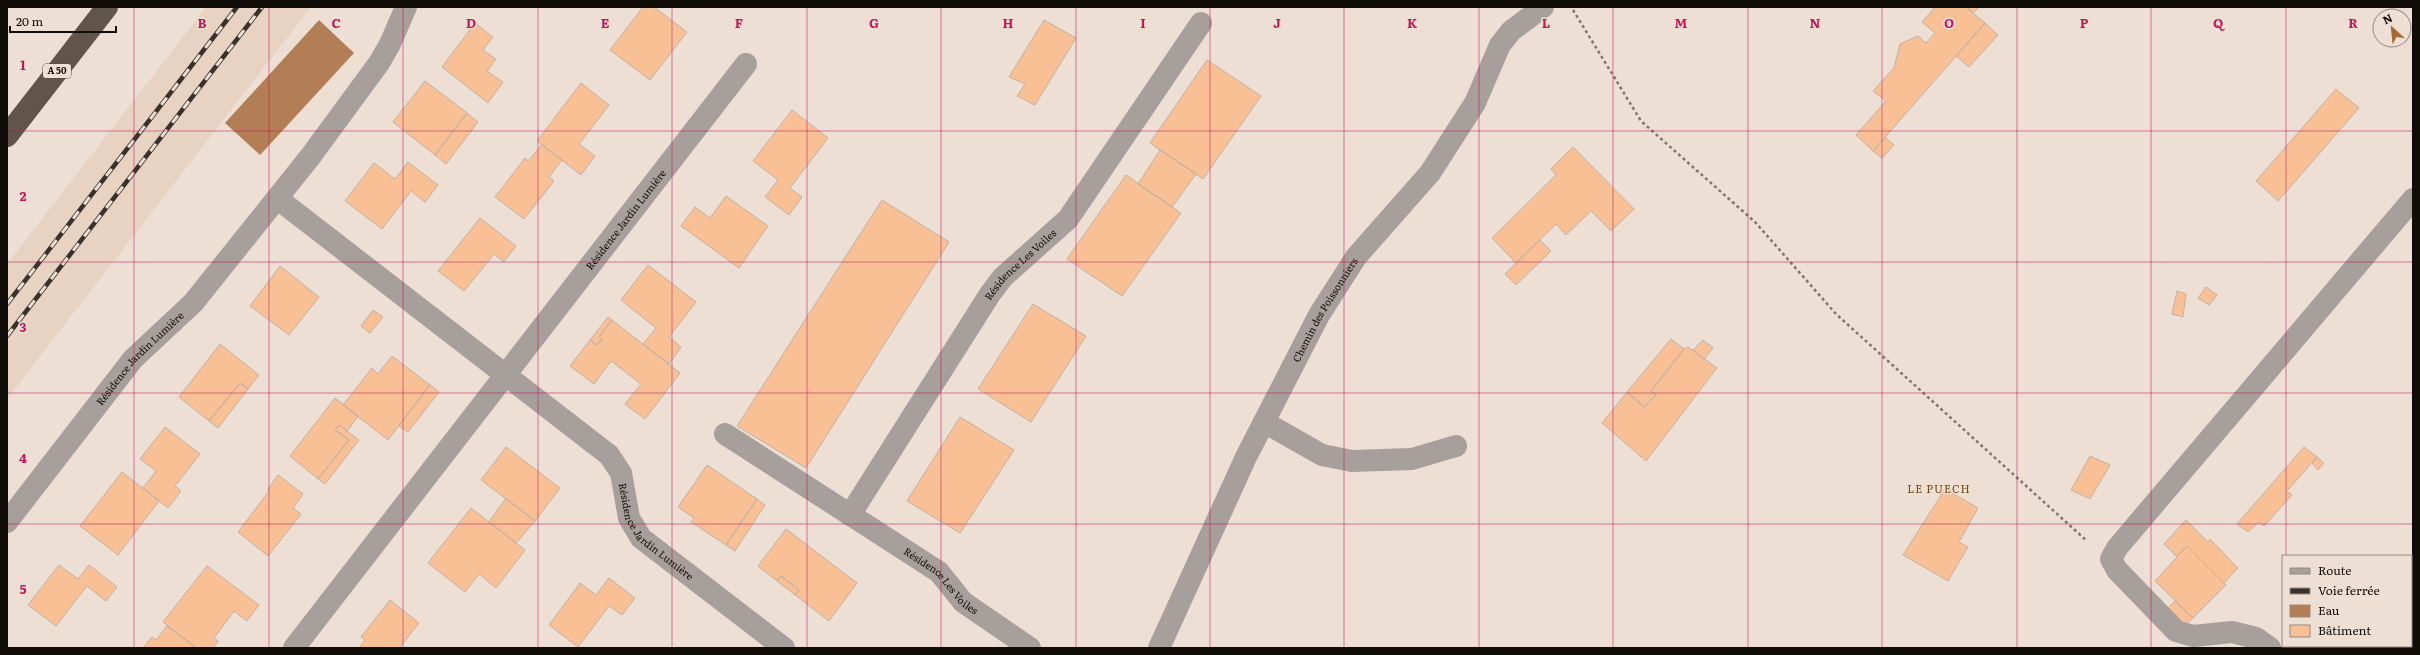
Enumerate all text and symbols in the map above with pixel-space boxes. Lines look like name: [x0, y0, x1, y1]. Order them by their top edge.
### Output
scale bar: [10, 8, 116, 34]
north arrow: [2372, 8, 2412, 48]
text: N: [2379, 9, 2395, 27]
text: 20 m: [16, 12, 43, 30]
text: B: [198, 13, 207, 32]
text: C: [331, 13, 341, 32]
text: D: [466, 13, 476, 32]
text: E: [601, 13, 610, 32]
text: F: [735, 13, 743, 32]
text: G: [869, 13, 879, 32]
text: H: [1003, 13, 1014, 32]
text: I: [1140, 13, 1146, 32]
text: J: [1273, 13, 1281, 32]
text: K: [1407, 13, 1418, 32]
text: L: [1542, 13, 1550, 32]
text: M: [1675, 13, 1688, 32]
text: N: [1810, 13, 1821, 32]
text: O: [1944, 13, 1954, 32]
text: P: [2080, 13, 2089, 32]
text: Q: [2213, 13, 2225, 32]
text: R: [2348, 13, 2358, 32]
text: 1: [20, 55, 26, 74]
road number: A 50: [43, 64, 71, 78]
street label: Résidence Jardin Lumière: [582, 166, 669, 272]
text: 2: [20, 186, 27, 205]
street label: Résidence Les Voiles: [980, 225, 1060, 303]
street label: Chemin des Poissonniers: [1288, 254, 1361, 364]
street label: Résidence Jardin Lumière: [92, 308, 187, 408]
text: 3: [19, 317, 27, 336]
text: 4: [19, 448, 27, 467]
district label: LE PUECH: [1907, 480, 1971, 496]
street label: Résidence Jardin Lumière: [616, 482, 697, 583]
street label: Résidence Les Voiles: [901, 543, 982, 618]
legend: [2282, 555, 2412, 647]
text: Route: [2318, 561, 2352, 579]
text: 5: [19, 579, 27, 598]
text: Voie ferrée: [2318, 581, 2380, 599]
text: Eau: [2318, 601, 2340, 619]
text: Bâtiment: [2318, 621, 2371, 639]

